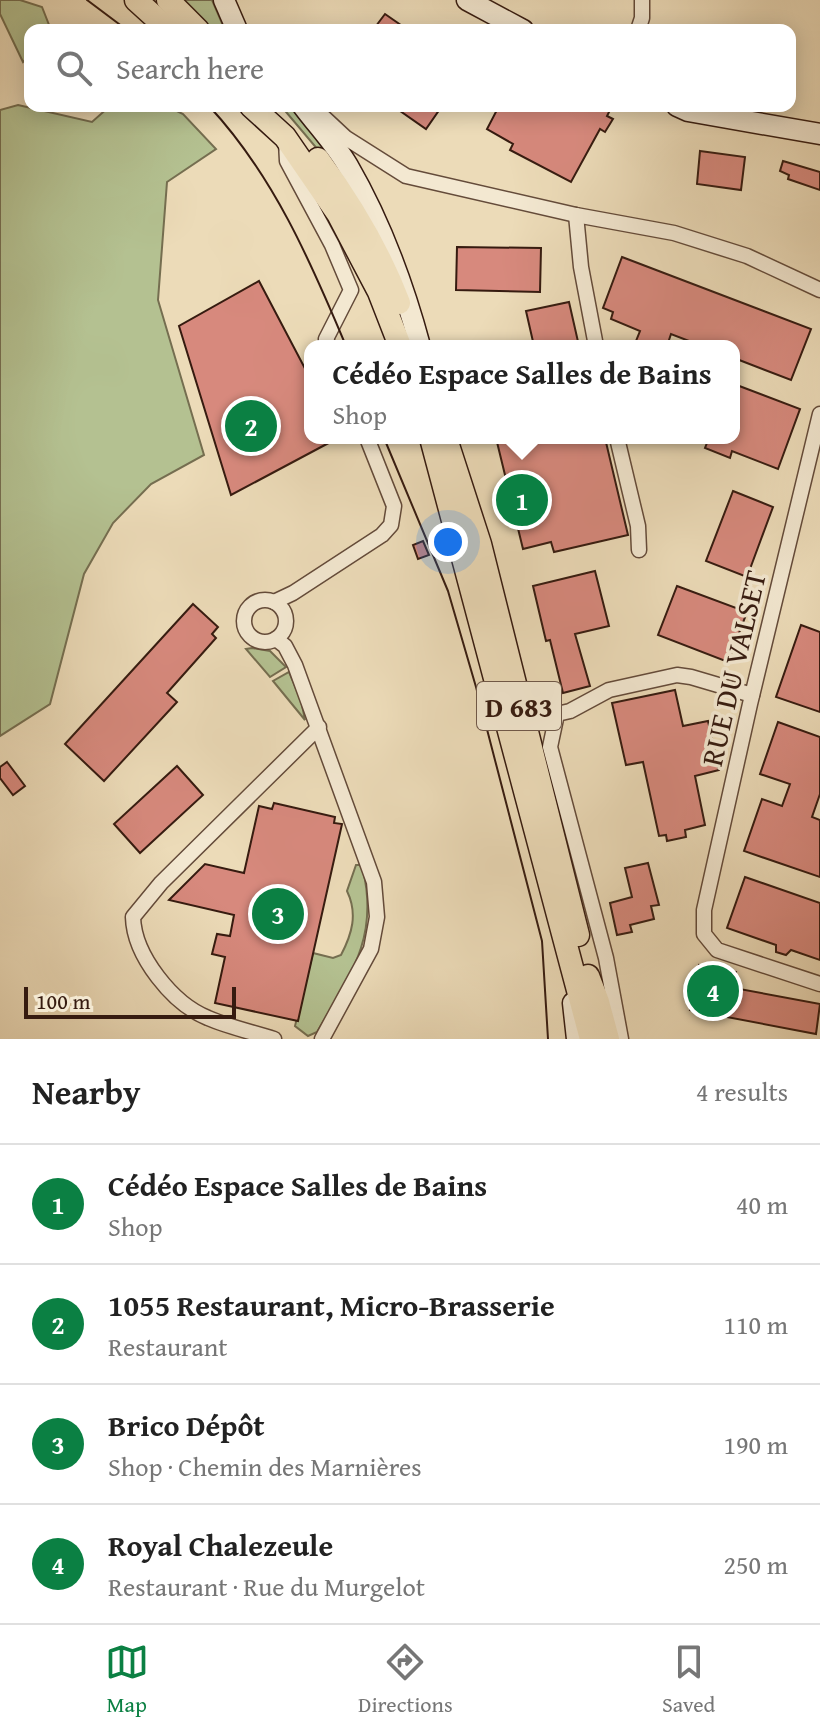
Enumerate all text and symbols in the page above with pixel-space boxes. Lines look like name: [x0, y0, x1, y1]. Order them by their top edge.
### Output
search box: [24, 24, 796, 112]
icon: search: [52, 46, 96, 90]
text: Search here: [116, 46, 264, 90]
popup: [304, 340, 740, 444]
text: Cédéo Espace Salles de Bains: [332, 351, 712, 395]
text: Shop: [332, 395, 387, 434]
pin: 2: [225, 396, 277, 456]
pin: 1: [496, 470, 548, 530]
your location: [428, 522, 468, 562]
street label: RUE DU VALSET: [689, 566, 777, 770]
road number: D 683: [477, 682, 561, 730]
pin: 3: [252, 884, 304, 944]
pin: 4: [687, 961, 739, 1021]
scale bar: [24, 983, 236, 1019]
text: 100 m: [36, 985, 91, 1017]
text: Nearby: [32, 1067, 141, 1116]
text: 4 results: [696, 1072, 788, 1111]
text: Cédéo Espace Salles de Bains: [108, 1163, 487, 1207]
text: 1: [51, 1185, 65, 1224]
text: 40 m: [736, 1185, 788, 1224]
text: Shop: [108, 1207, 163, 1246]
text: 1055 Restaurant, Micro-Brasserie: [108, 1283, 555, 1327]
text: 2: [51, 1305, 65, 1344]
text: 110 m: [723, 1305, 788, 1344]
text: Restaurant: [108, 1327, 228, 1366]
text: Brico Dépôt: [108, 1403, 265, 1447]
text: 3: [51, 1425, 65, 1464]
text: 190 m: [723, 1425, 788, 1464]
text: Shop · Chemin des Marnières: [108, 1447, 422, 1486]
text: Royal Chalezeule: [108, 1523, 333, 1567]
text: 4: [51, 1545, 65, 1584]
text: 250 m: [723, 1545, 788, 1584]
text: Restaurant · Rue du Murgelot: [108, 1567, 425, 1606]
tab: Map: [105, 1640, 149, 1720]
tab: Directions: [358, 1640, 453, 1720]
tab: Saved: [662, 1640, 715, 1720]

